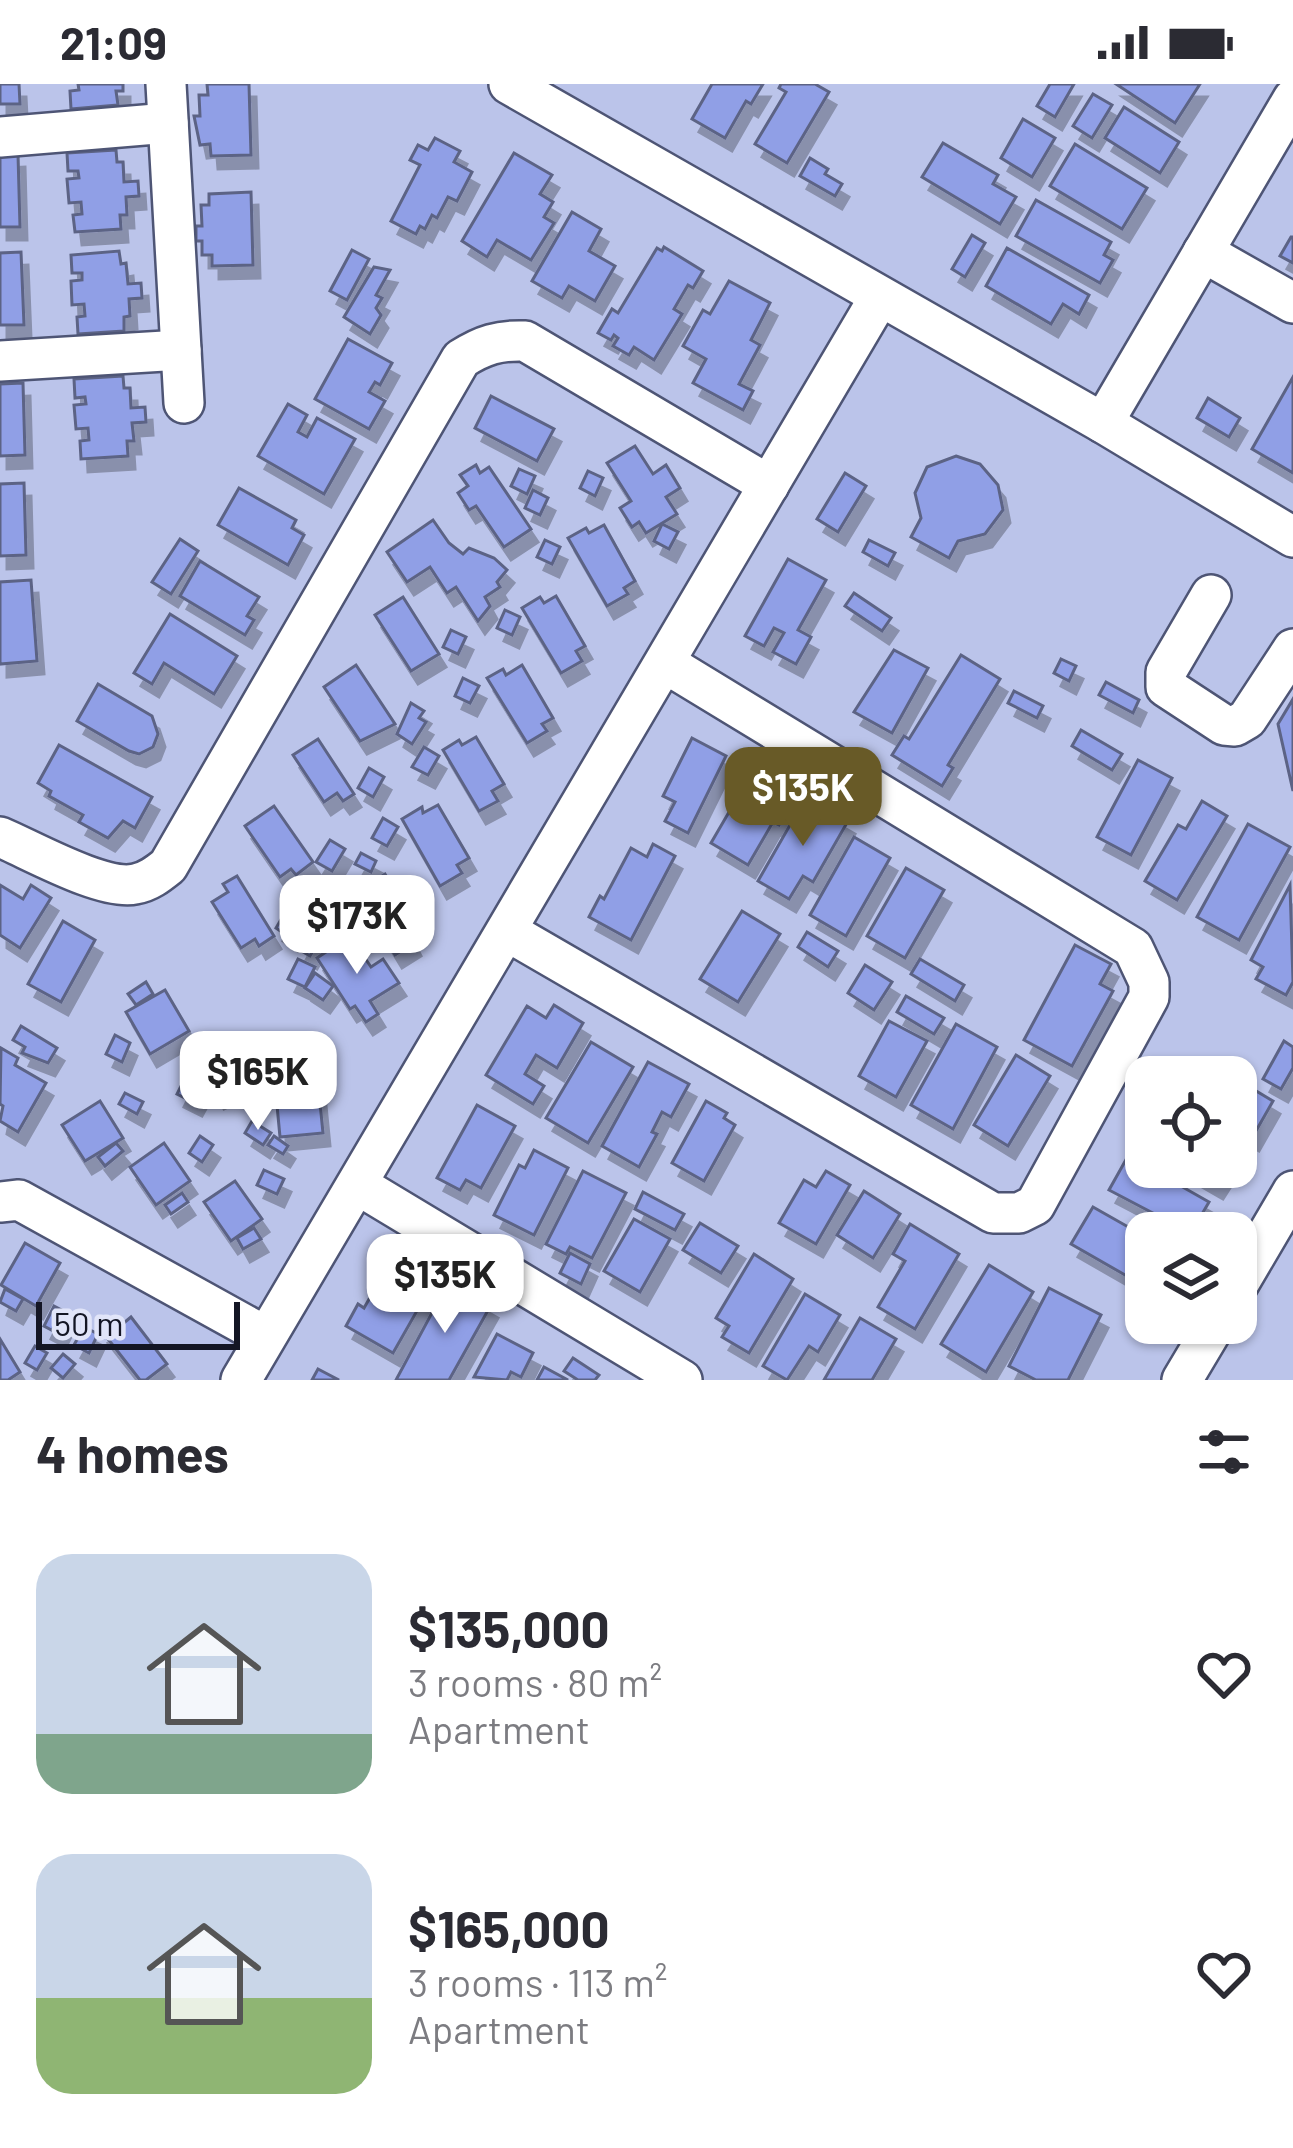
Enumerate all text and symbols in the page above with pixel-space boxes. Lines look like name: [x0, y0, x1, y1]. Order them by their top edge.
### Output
text: 21:09: [60, 15, 167, 69]
pin: $135K: [719, 747, 887, 849]
text: $135K: [752, 762, 854, 809]
pin: $173K: [273, 875, 441, 977]
text: $173K: [307, 890, 407, 937]
pin: $165K: [174, 1031, 342, 1133]
text: $165K: [207, 1046, 309, 1093]
map controls: [1125, 1056, 1257, 1344]
button: locate: [1125, 1056, 1257, 1188]
button: layers: [1125, 1212, 1257, 1344]
pin: $135K: [361, 1234, 529, 1336]
text: $135K: [394, 1249, 496, 1296]
scale bar: [36, 1296, 240, 1349]
text: 50 m: [54, 1303, 124, 1343]
icon: filters: [1191, 1419, 1257, 1485]
text: 4 homes: [36, 1422, 229, 1483]
text: $135,000: [408, 1597, 610, 1658]
icon: home: [132, 1602, 276, 1746]
icon: heart: [1191, 1641, 1257, 1707]
text: 3 rooms · 80 m²: [408, 1658, 662, 1705]
text: Apartment: [408, 1705, 590, 1752]
text: $165,000: [408, 1897, 610, 1958]
icon: home: [132, 1902, 276, 2046]
icon: heart: [1191, 1941, 1257, 2007]
text: 3 rooms · 113 m²: [408, 1958, 667, 2005]
text: Apartment: [408, 2005, 590, 2052]

